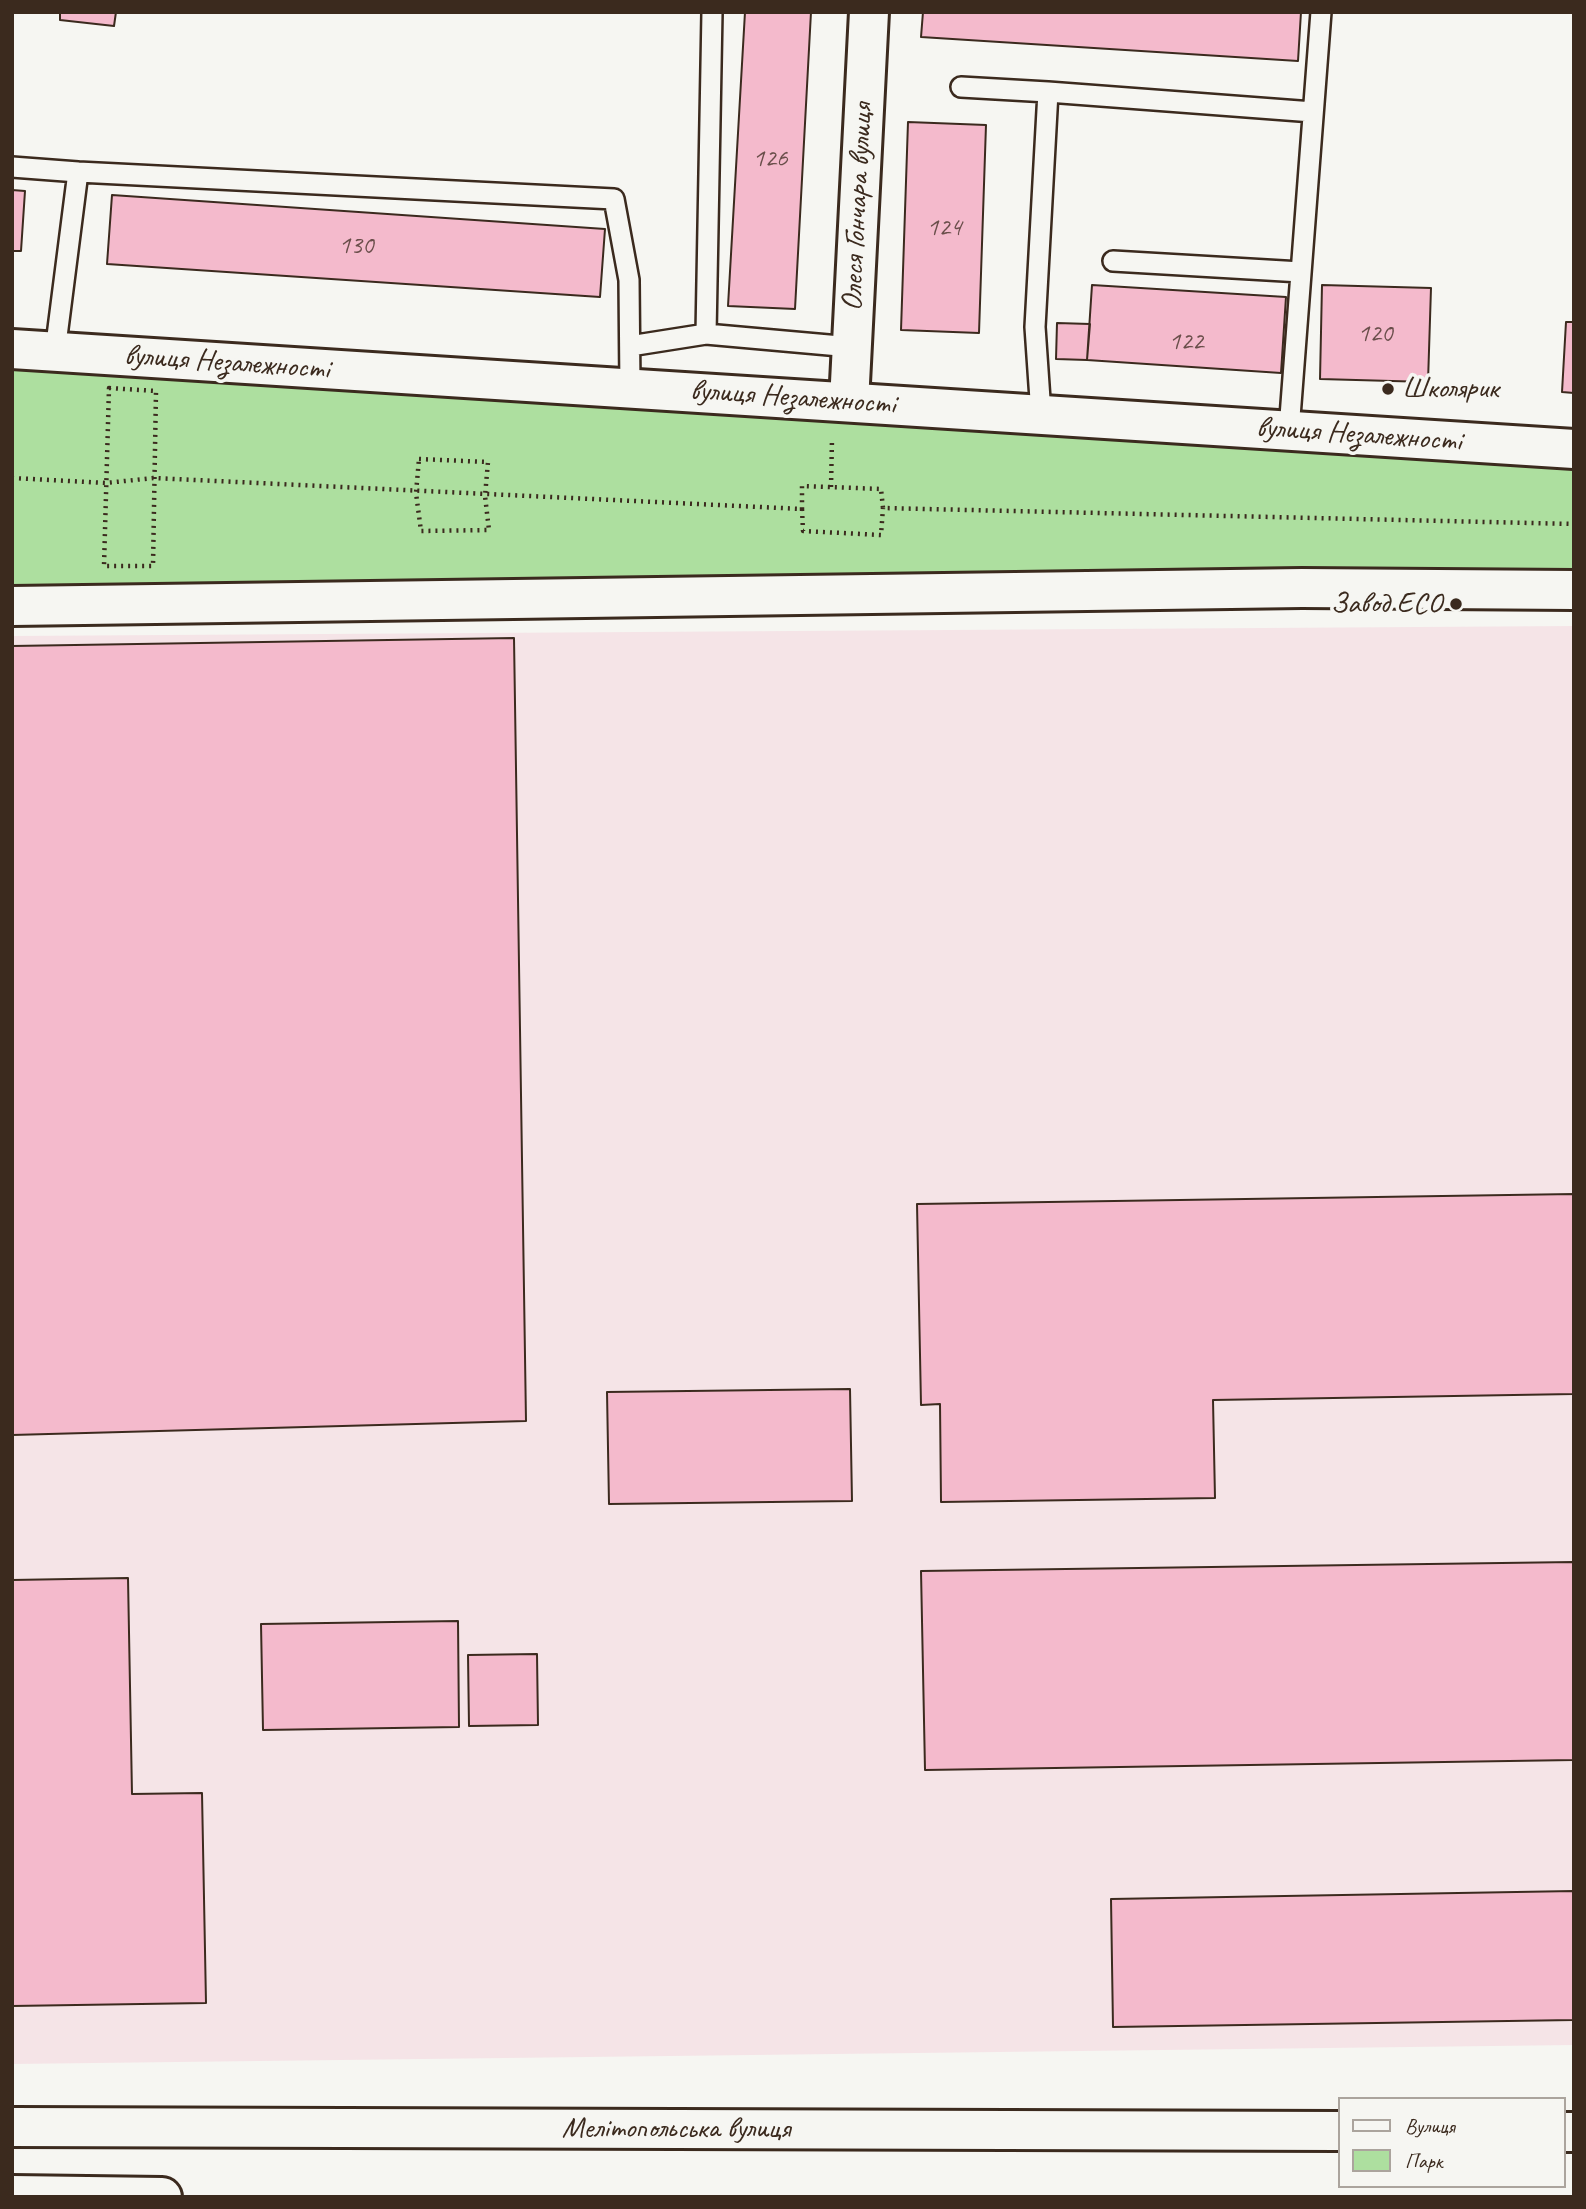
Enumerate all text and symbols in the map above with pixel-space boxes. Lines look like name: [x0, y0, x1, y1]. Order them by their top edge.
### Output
street label: Олеся Гончара вулиця: [835, 102, 881, 312]
house number: 126: [752, 143, 788, 175]
house number: 124: [926, 212, 962, 244]
house number: 130: [338, 230, 374, 262]
house number: 120: [1357, 318, 1393, 350]
house number: 122: [1168, 326, 1204, 358]
street label: вулиця Незалежності: [123, 338, 331, 388]
place label: Школярик: [1402, 371, 1499, 407]
street label: вулиця Незалежності: [689, 373, 897, 423]
marker: Школярик: [1380, 381, 1396, 397]
street label: вулиця Незалежності: [1255, 410, 1463, 460]
place label: Завод ЕСО: [1331, 586, 1442, 622]
marker: Завод ЕСО: [1448, 596, 1464, 612]
legend: [1338, 2097, 1565, 2188]
street label: Мелітопольська вулиця: [562, 2111, 790, 2147]
text: Вулиця: [1405, 2113, 1455, 2139]
text: Парк: [1405, 2148, 1442, 2174]

